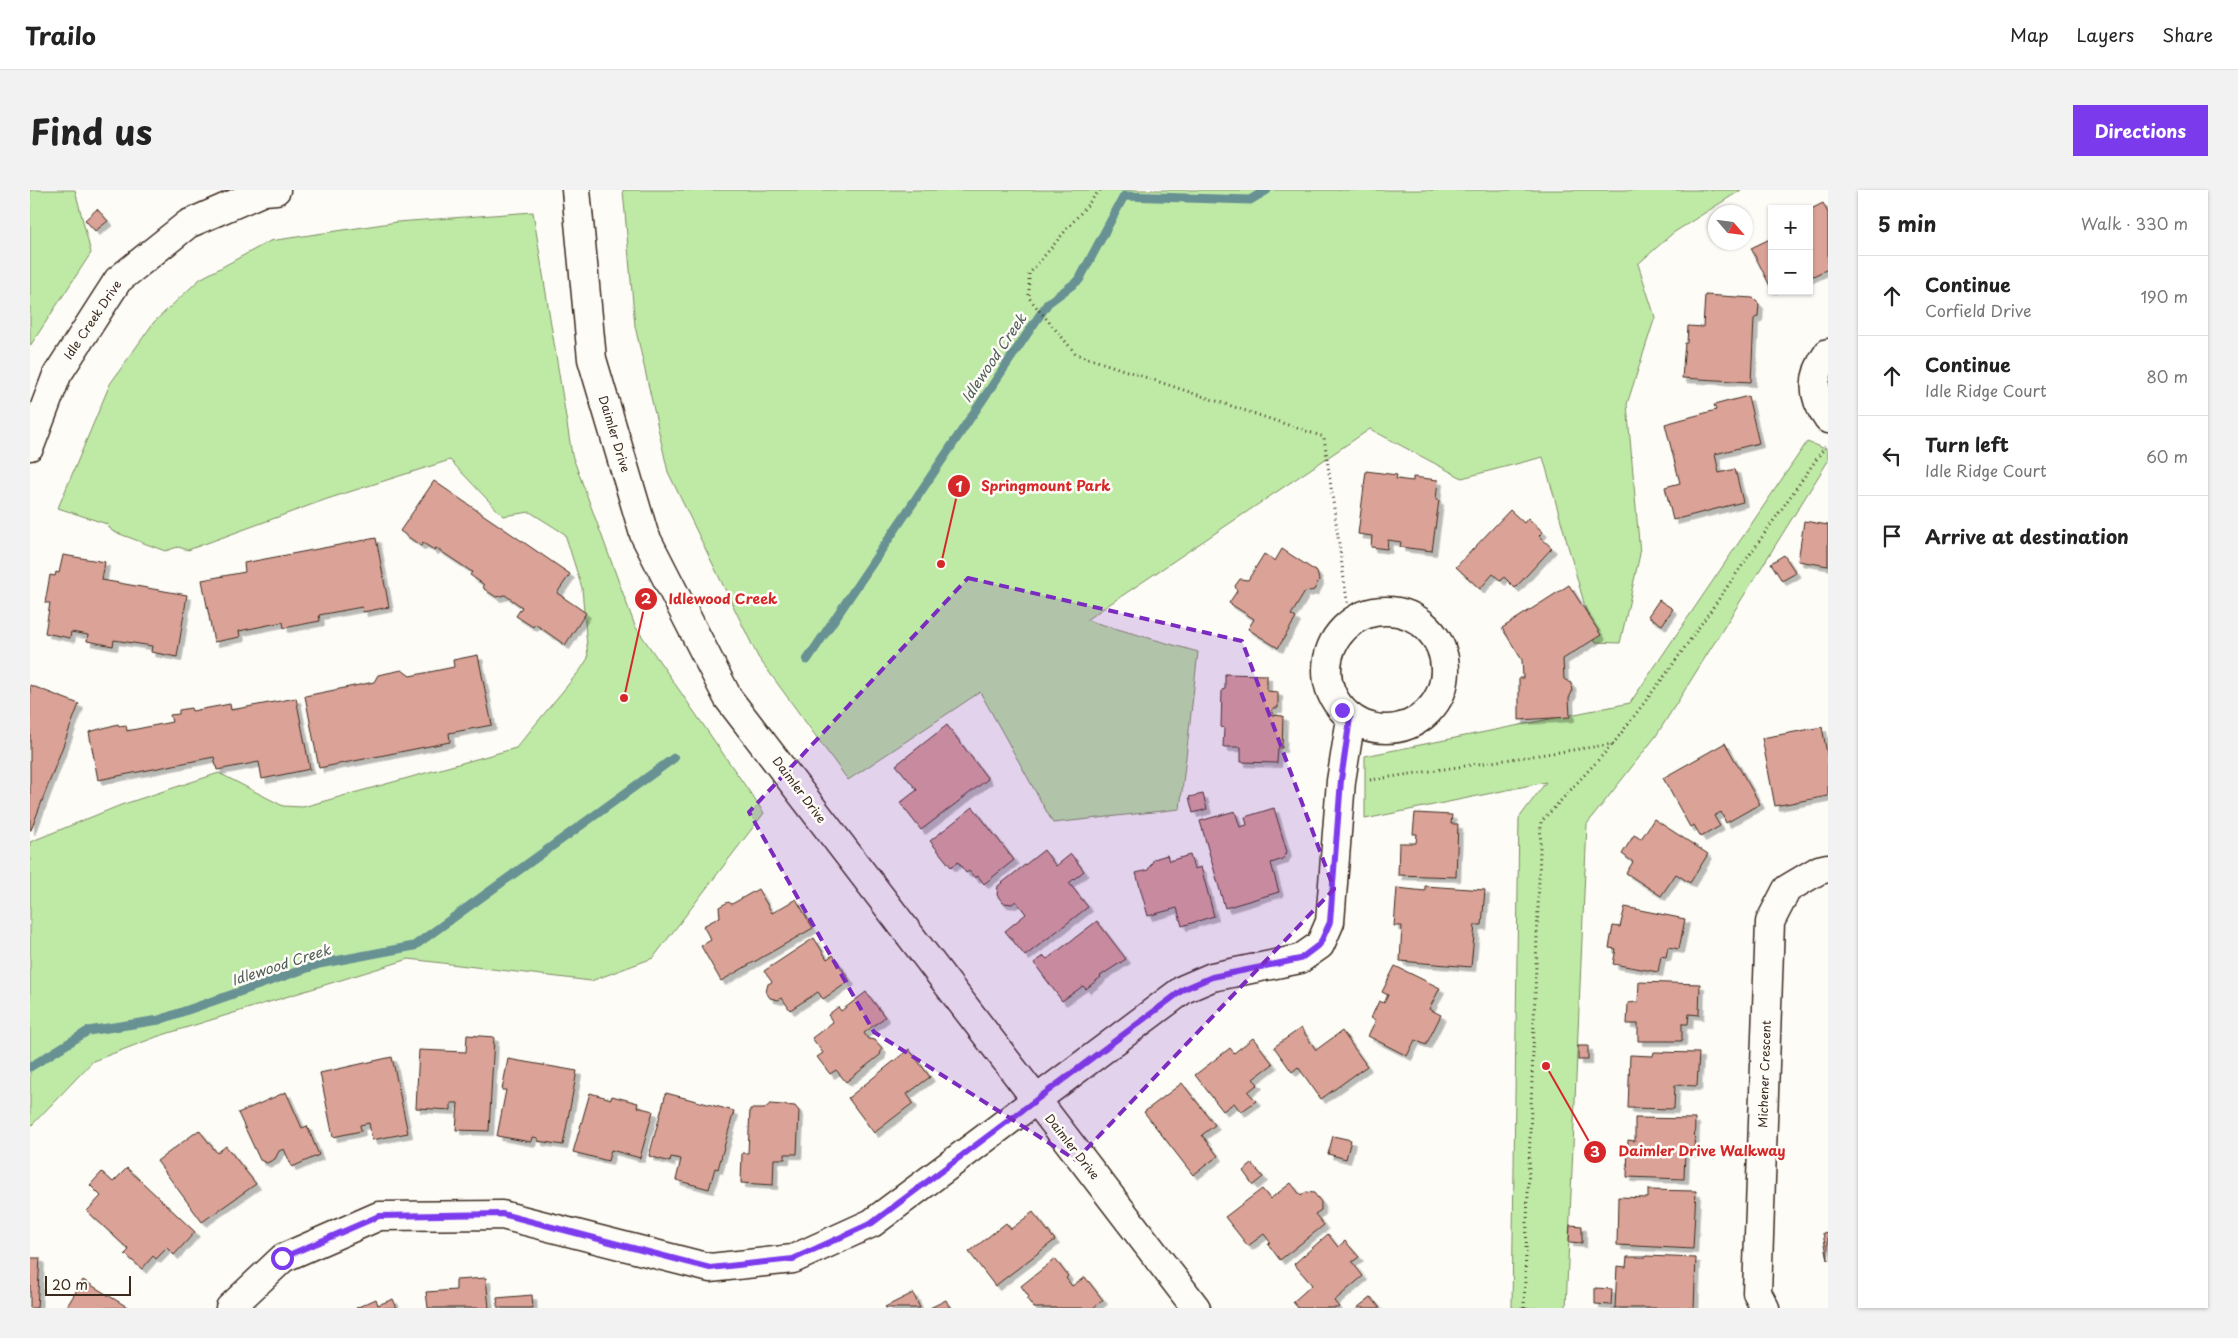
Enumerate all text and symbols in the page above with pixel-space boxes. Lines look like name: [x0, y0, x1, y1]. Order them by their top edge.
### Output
text: Trailo: [25, 17, 96, 53]
text: Map: [2010, 21, 2049, 48]
text: Layers: [2077, 21, 2134, 48]
text: Share: [2162, 21, 2213, 48]
text: Find us: [30, 104, 152, 157]
button: Directions: [2073, 105, 2208, 156]
north arrow: [1708, 205, 1753, 250]
map controls: [1768, 205, 1813, 295]
button: +: [1768, 205, 1813, 250]
text: 5 min: [1878, 207, 1936, 239]
text: Walk · 330 m: [2081, 211, 2188, 235]
button: −: [1768, 250, 1813, 295]
text: Continue: [1925, 270, 2011, 298]
street label: Idle Creek Drive: [59, 276, 125, 363]
icon: ahead: [1878, 282, 1906, 310]
text: 190 m: [2140, 284, 2188, 308]
text: Corfield Drive: [1925, 298, 2032, 322]
water label: Idlewood Creek: [956, 308, 1032, 406]
text: Continue: [1925, 350, 2011, 378]
icon: ahead: [1878, 362, 1906, 390]
text: 80 m: [2146, 364, 2188, 388]
text: Idle Ridge Court: [1925, 378, 2047, 402]
street label: Daimler Drive: [595, 393, 635, 474]
text: Turn left: [1925, 430, 2009, 458]
icon: left: [1878, 442, 1906, 470]
text: 60 m: [2146, 444, 2188, 468]
text: Idle Ridge Court: [1925, 458, 2047, 482]
callout: Springmount Park: [947, 472, 1121, 501]
text: 1: [955, 474, 963, 497]
text: Springmount Park: [981, 475, 1111, 496]
icon: arrive: [1878, 522, 1906, 550]
text: Arrive at destination: [1925, 522, 2129, 550]
callout: Idlewood Creek: [634, 585, 788, 614]
text: 2: [641, 586, 652, 609]
text: Idlewood Creek: [669, 588, 778, 609]
route end: [1331, 699, 1354, 722]
street label: Daimler Drive: [769, 752, 831, 826]
water label: Idlewood Creek: [229, 938, 334, 990]
street label: Michener Crescent: [1753, 1020, 1775, 1128]
street label: Daimler Drive: [1041, 1110, 1104, 1183]
callout: Daimler Drive Walkway: [1582, 1137, 1797, 1166]
text: 3: [1590, 1139, 1600, 1162]
text: Daimler Drive Walkway: [1618, 1140, 1786, 1161]
route start: [271, 1247, 294, 1270]
scale bar: [45, 1273, 131, 1296]
text: 20 m: [52, 1274, 88, 1295]

